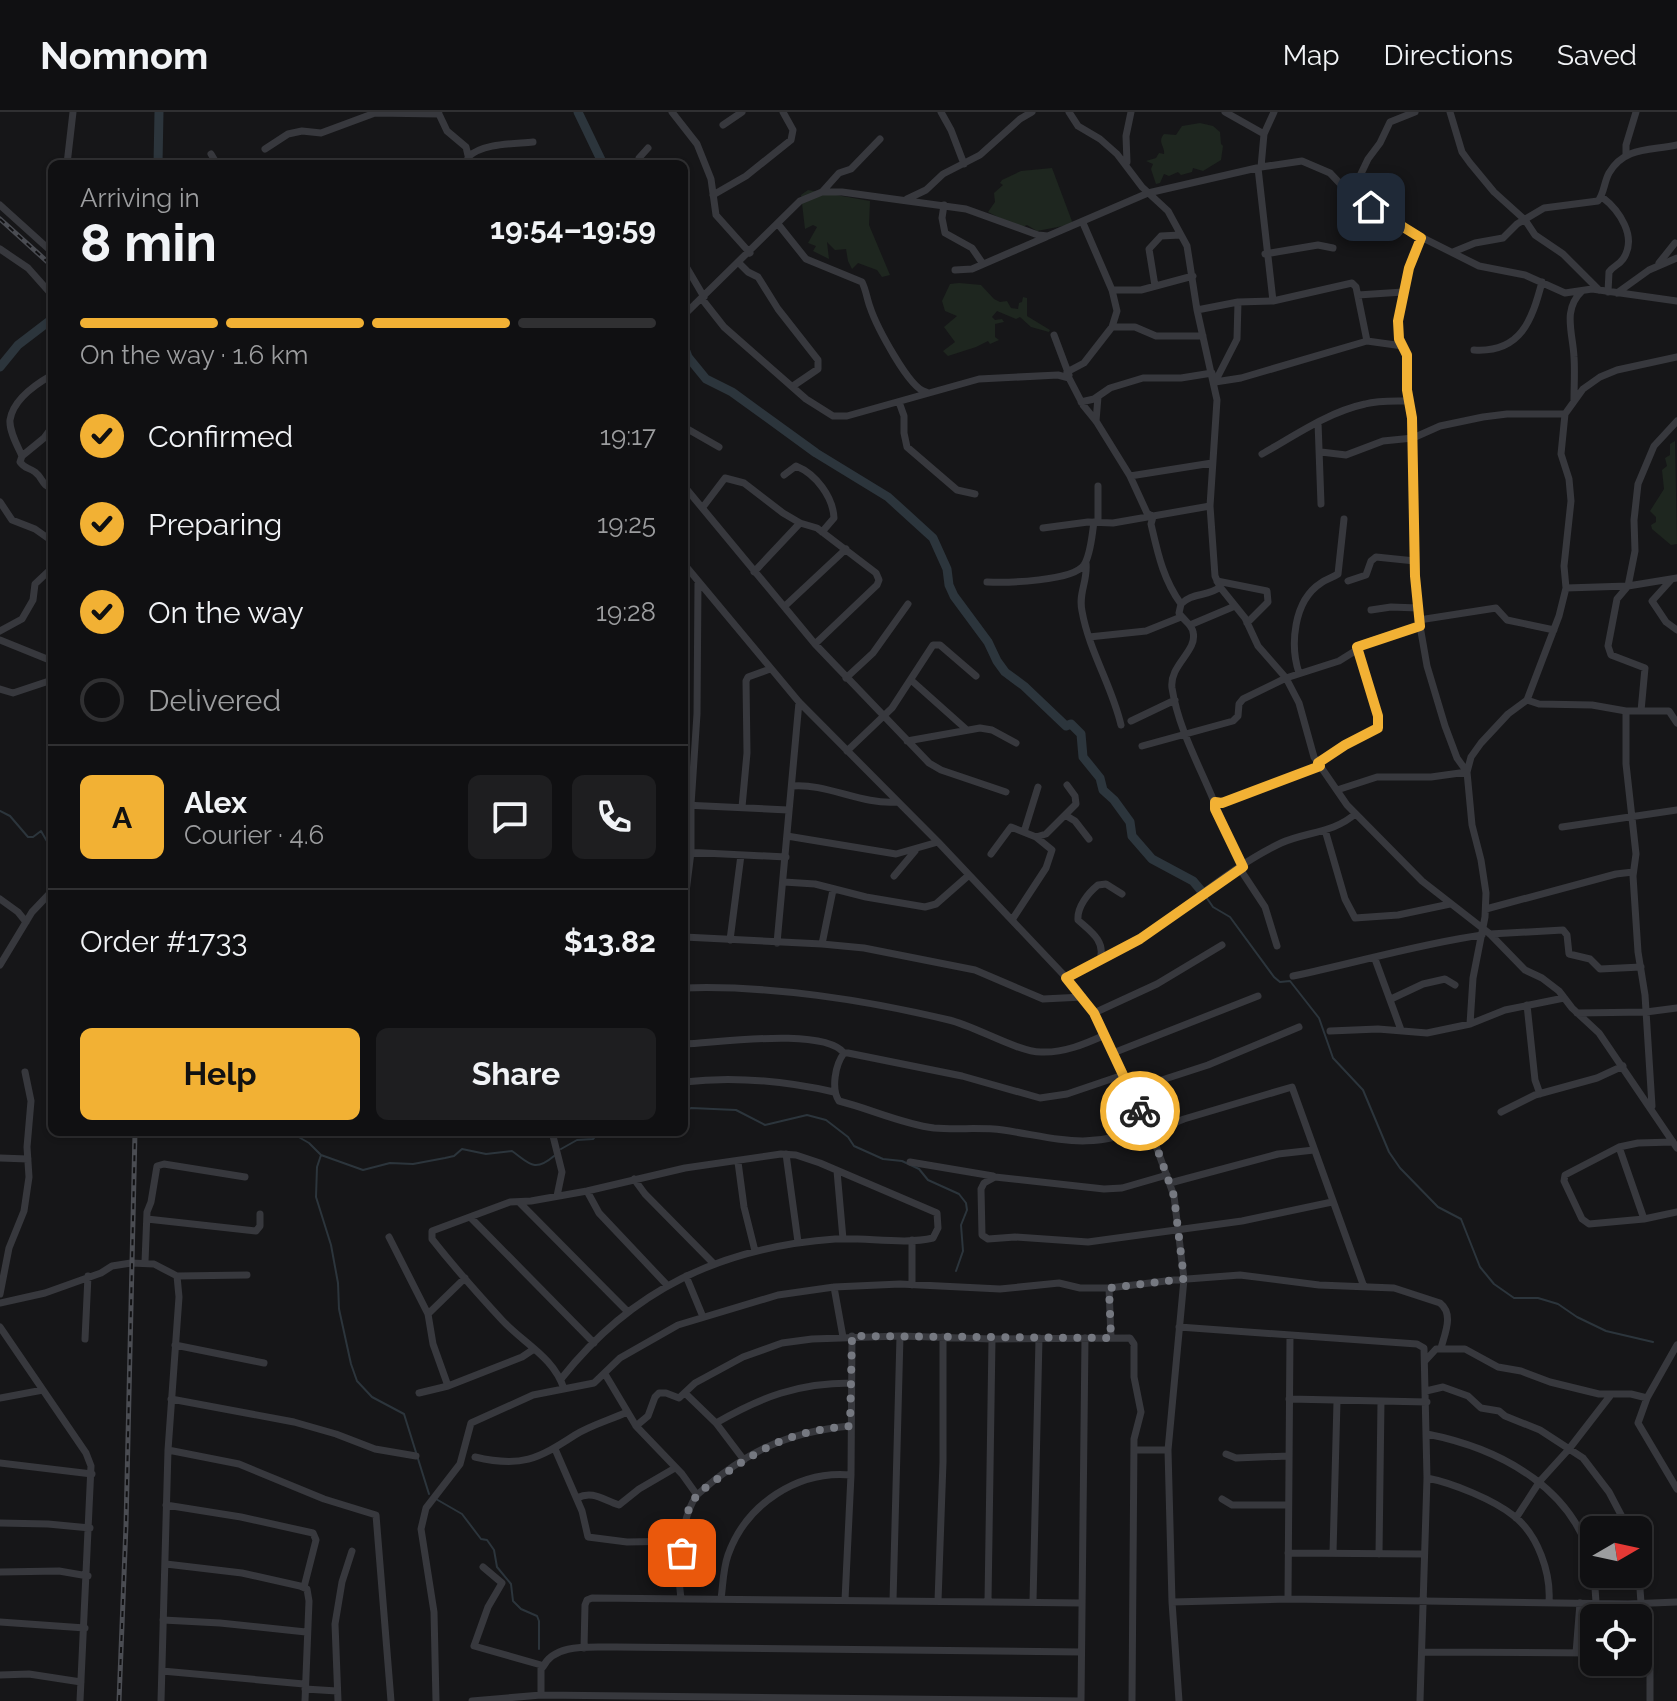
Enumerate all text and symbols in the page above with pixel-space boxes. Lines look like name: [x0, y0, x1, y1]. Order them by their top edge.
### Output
text: Nomnom: [40, 33, 208, 78]
text: Map: [1283, 39, 1340, 72]
text: Directions: [1384, 39, 1513, 72]
text: Saved: [1557, 39, 1637, 72]
pin: [1337, 173, 1405, 241]
text: Arriving in: [80, 183, 200, 213]
icon: home: [1349, 185, 1393, 229]
text: 19:54–19:59: [490, 211, 656, 246]
text: 8 min: [80, 212, 217, 273]
text: On the way · 1.6 km: [80, 340, 308, 370]
icon: check: [80, 414, 124, 458]
text: Confirmed: [148, 419, 293, 454]
text: 19:17: [600, 421, 656, 451]
icon: check: [80, 502, 124, 546]
text: Preparing: [148, 507, 282, 542]
text: 19:25: [597, 509, 656, 539]
icon: check: [80, 590, 124, 634]
text: On the way: [148, 595, 304, 630]
text: 19:28: [596, 597, 656, 627]
text: Delivered: [148, 683, 281, 718]
button: chat: [468, 775, 552, 859]
button: phone: [572, 775, 656, 859]
text: Alex: [184, 785, 247, 820]
text: A: [112, 800, 132, 835]
text: Courier · 4.6: [184, 820, 324, 850]
text: Order #1733: [80, 924, 247, 959]
text: $13.82: [564, 924, 656, 959]
button: Help: [80, 1028, 360, 1120]
button: Share: [376, 1028, 656, 1120]
courier: [1100, 1071, 1180, 1151]
icon: bike: [1118, 1089, 1162, 1133]
north arrow: [1580, 1516, 1652, 1588]
map controls: [1580, 1516, 1652, 1676]
pin: [648, 1519, 716, 1587]
icon: bag: [660, 1531, 704, 1575]
button: locate: [1580, 1604, 1652, 1676]

